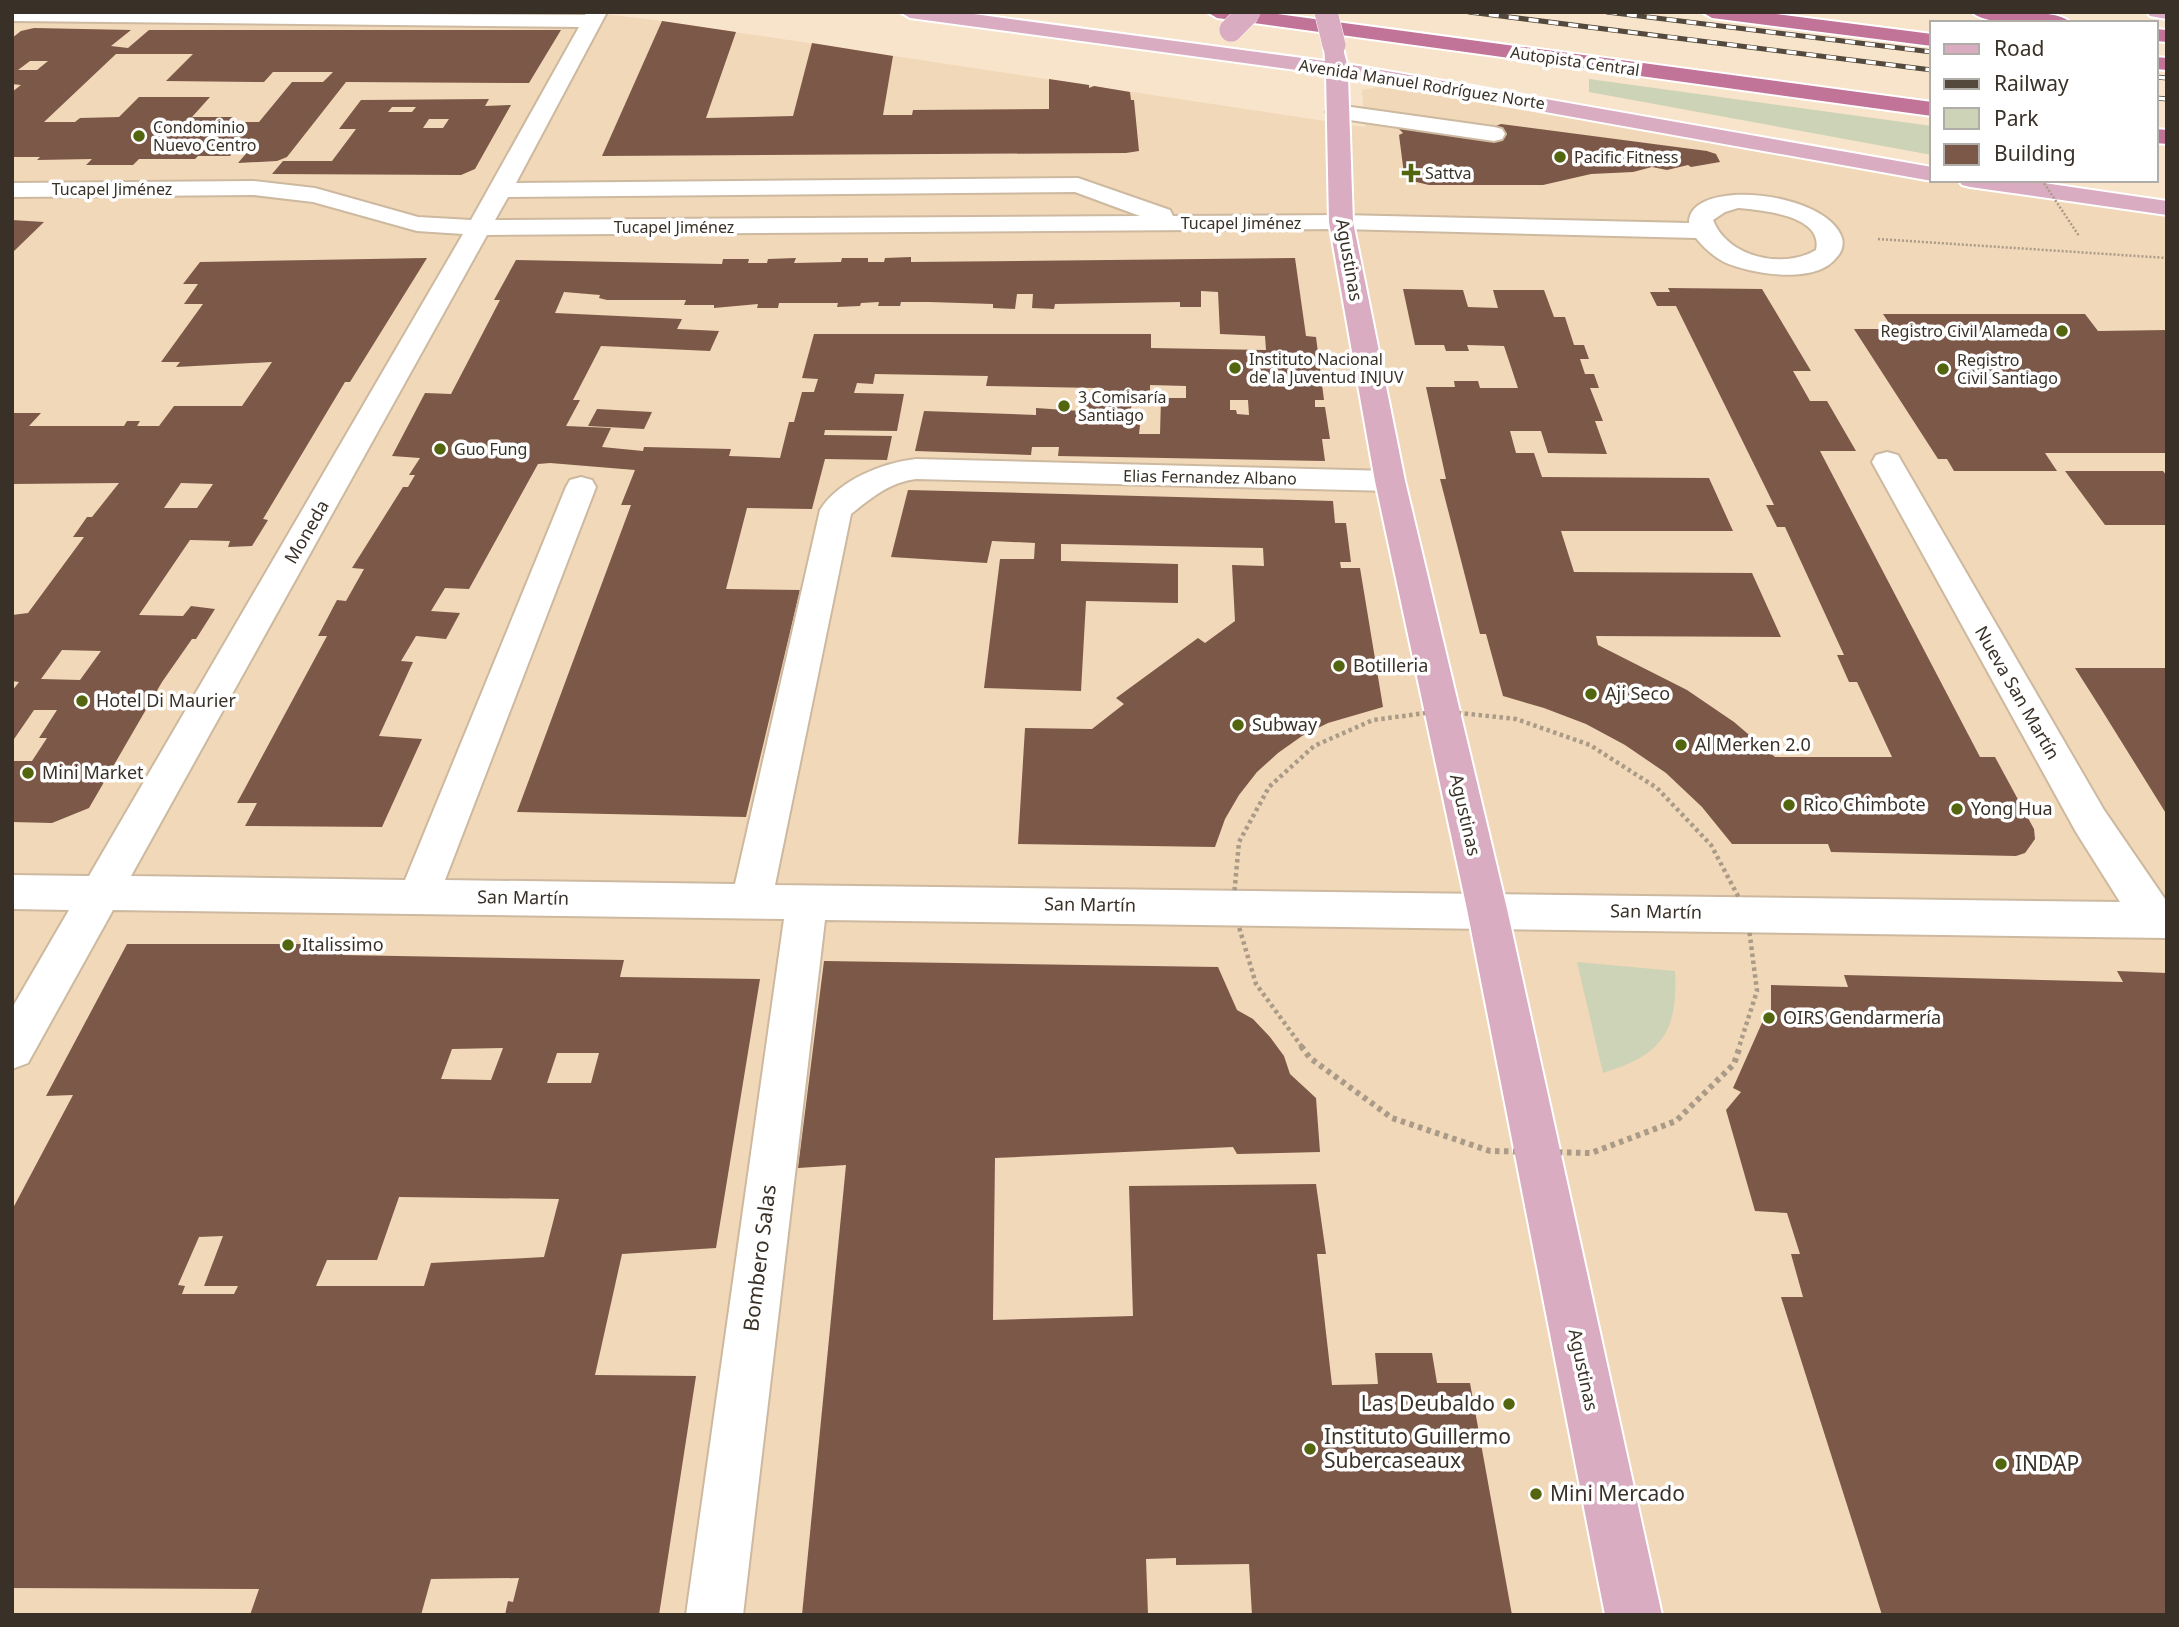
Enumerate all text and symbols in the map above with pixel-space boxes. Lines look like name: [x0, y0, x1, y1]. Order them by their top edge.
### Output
legend: [1930, 21, 2158, 182]
text: Road: [1994, 34, 2044, 62]
street label: Autopista Central: [1509, 41, 1641, 81]
street label: Avenida Manuel Rodríguez Norte: [1297, 54, 1547, 114]
text: Railway: [1994, 69, 2069, 97]
text: Park: [1994, 104, 2039, 132]
place label: Condominio Nuevo Centro: [153, 116, 257, 156]
marker: Condominio Nuevo Centro: [131, 128, 147, 144]
text: Building: [1994, 139, 2076, 167]
place label: Pacific Fitness: [1574, 146, 1678, 168]
marker: Pacific Fitness: [1552, 149, 1568, 165]
place label: Sattva: [1425, 162, 1471, 184]
marker: Sattva: [1403, 165, 1419, 181]
street label: Tucapel Jiménez: [52, 178, 172, 200]
street label: Tucapel Jiménez: [1181, 212, 1301, 234]
street label: Tucapel Jiménez: [614, 216, 734, 238]
street label: Agustinas: [1331, 217, 1369, 303]
place label: Registro Civil Alameda: [1881, 320, 2048, 342]
marker: Registro Civil Alameda: [2054, 323, 2070, 339]
place label: Instituto Nacional de la Juventud INJUV: [1249, 348, 1404, 388]
place label: Registro Civil Santiago: [1957, 349, 2058, 389]
marker: Instituto Nacional de la Juventud INJUV: [1227, 360, 1243, 376]
marker: Registro Civil Santiago: [1935, 361, 1951, 377]
place label: 3 Comisaría Santiago: [1078, 386, 1167, 426]
marker: 3 Comisaría Santiago: [1056, 398, 1072, 414]
place label: Guo Fung: [454, 438, 527, 460]
marker: Guo Fung: [432, 441, 448, 457]
street label: Elias Fernandez Albano: [1123, 464, 1297, 490]
street label: Moneda: [278, 495, 334, 568]
street label: Nueva San Martín: [1970, 621, 2066, 764]
place label: Botilleria: [1353, 653, 1428, 677]
marker: Botilleria: [1331, 658, 1347, 674]
place label: Aji Seco: [1605, 681, 1670, 705]
marker: Aji Seco: [1583, 686, 1599, 702]
place label: Hotel Di Maurier: [96, 688, 236, 712]
marker: Hotel Di Maurier: [74, 693, 90, 709]
place label: Subway: [1252, 712, 1318, 736]
marker: Subway: [1230, 717, 1246, 733]
place label: Al Merken 2.0: [1695, 732, 1811, 756]
marker: Al Merken 2.0: [1673, 737, 1689, 753]
place label: Mini Market: [42, 760, 144, 784]
marker: Mini Market: [20, 765, 36, 781]
street label: Agustinas: [1445, 771, 1487, 858]
place label: Rico Chimbote: [1803, 792, 1926, 816]
place label: Yong Hua: [1971, 796, 2053, 820]
marker: Rico Chimbote: [1781, 797, 1797, 813]
marker: Yong Hua: [1949, 801, 1965, 817]
street label: San Martín: [477, 884, 569, 910]
street label: San Martín: [1044, 891, 1136, 917]
street label: San Martín: [1610, 898, 1702, 924]
place label: Italissimo: [302, 932, 384, 956]
marker: Italissimo: [280, 937, 296, 953]
place label: OIRS Gendarmería: [1783, 1005, 1941, 1029]
marker: OIRS Gendarmería: [1761, 1010, 1777, 1026]
street label: Bombero Salas: [736, 1183, 782, 1333]
street label: Agustinas: [1564, 1327, 1604, 1413]
place label: Las Deubaldo: [1361, 1389, 1495, 1417]
marker: Las Deubaldo: [1501, 1396, 1517, 1412]
place label: Instituto Guillermo Subercaseaux: [1324, 1422, 1511, 1474]
marker: Instituto Guillermo Subercaseaux: [1302, 1441, 1318, 1457]
place label: INDAP: [2015, 1449, 2079, 1477]
marker: INDAP: [1993, 1456, 2009, 1472]
place label: Mini Mercado: [1550, 1479, 1685, 1507]
marker: Mini Mercado: [1528, 1486, 1544, 1502]

